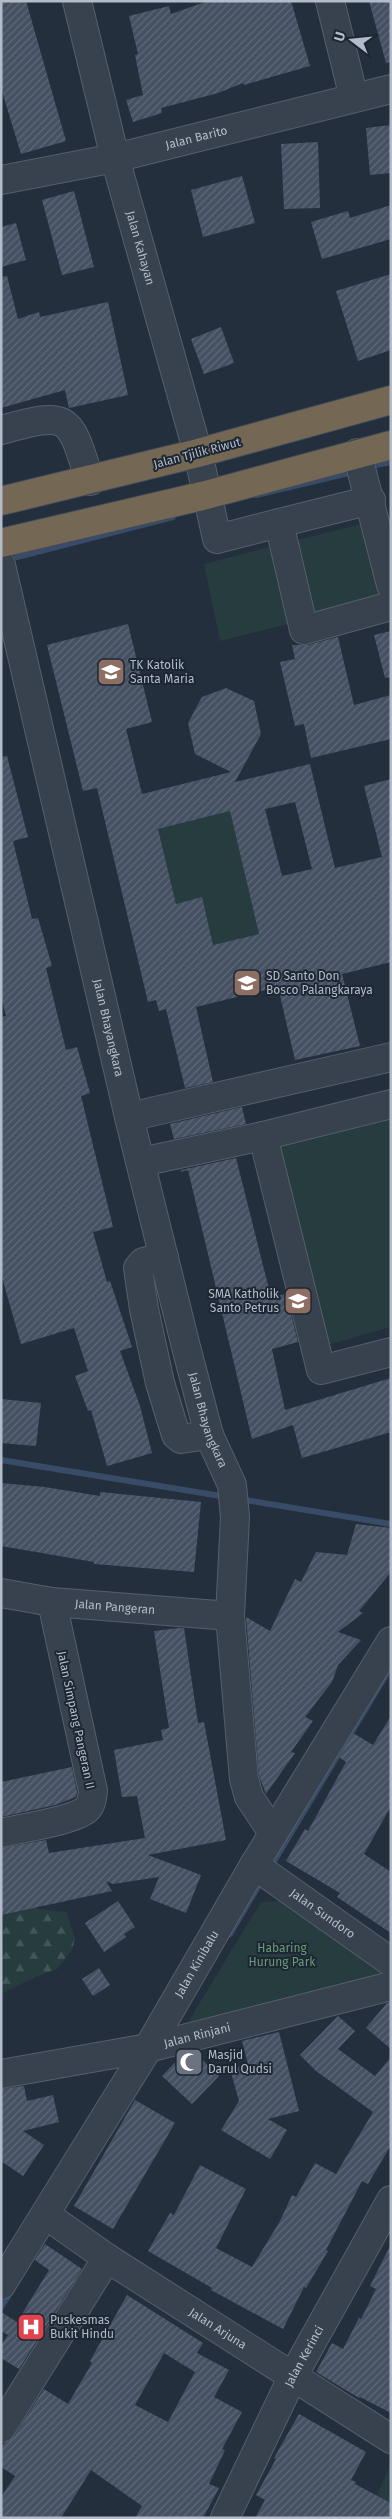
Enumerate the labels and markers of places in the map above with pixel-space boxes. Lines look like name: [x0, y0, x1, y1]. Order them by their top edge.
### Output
school or university icon: TK Katolik Santa Maria: [96, 657, 126, 687]
place label: TK Katolik Santa Maria: [130, 658, 194, 686]
school or university icon: SD Santo Don Bosco Palangkaraya: [232, 968, 262, 998]
place label: SD Santo Don Bosco Palangkaraya: [266, 969, 373, 997]
school or university icon: SMA Katholik Santo Petrus: [283, 1286, 313, 1316]
place label: SMA Katholik Santo Petrus: [208, 1287, 280, 1315]
mosque icon: Masjid Darul Qudsi: [174, 2047, 204, 2077]
place label: Masjid Darul Qudsi: [208, 2048, 272, 2076]
hospital icon: Puskesmas Bukit Hindu: [16, 2312, 46, 2342]
place label: Puskesmas Bukit Hindu: [50, 2313, 114, 2341]

